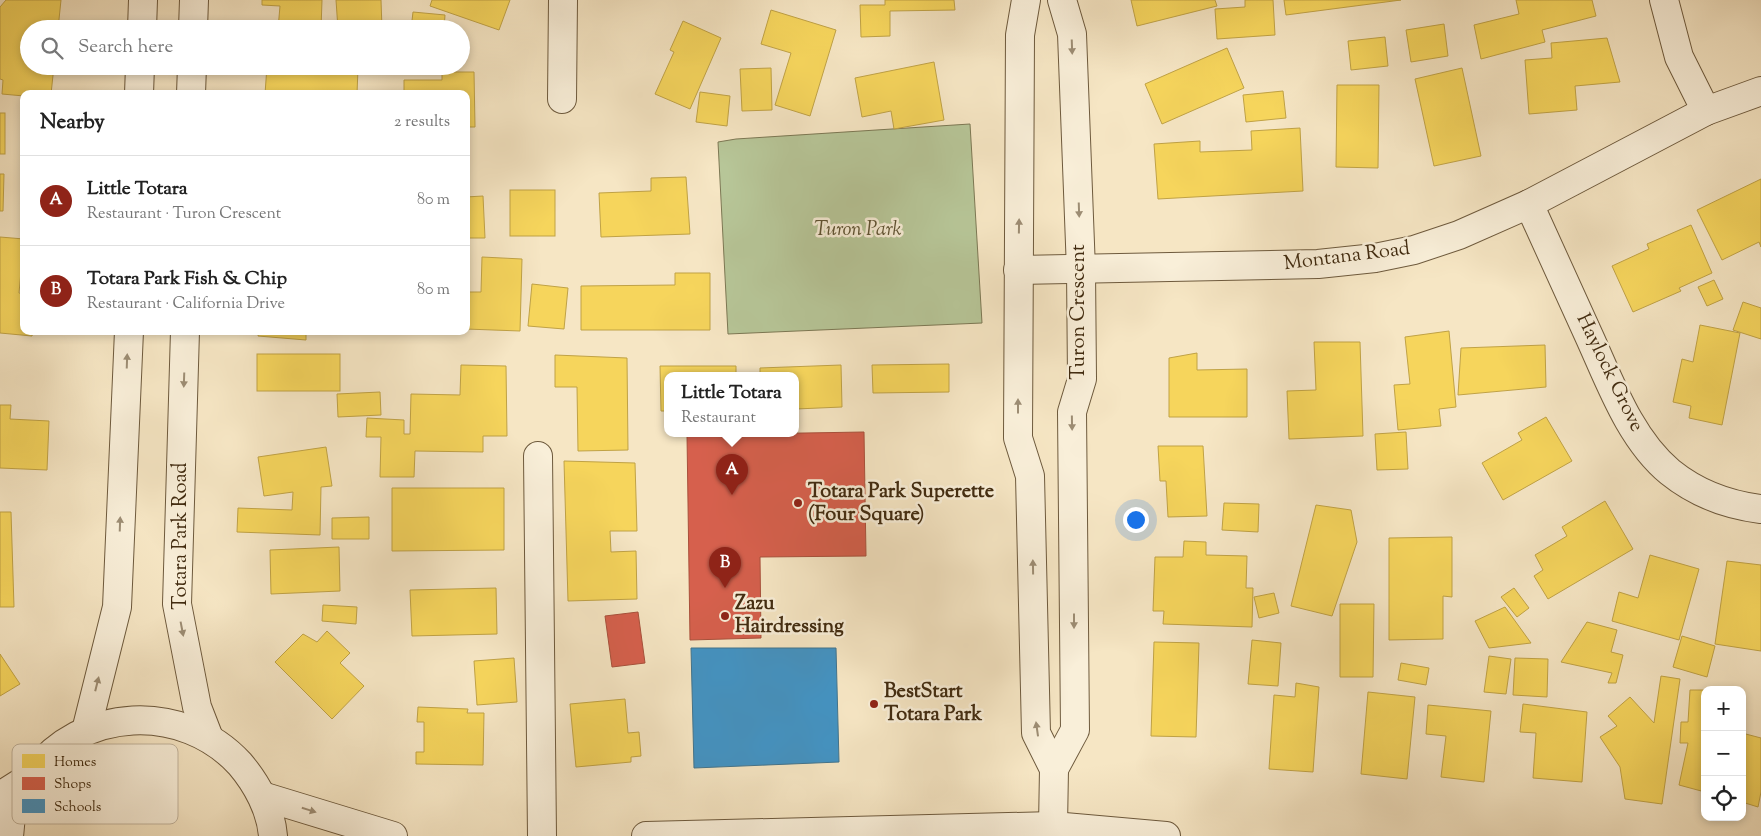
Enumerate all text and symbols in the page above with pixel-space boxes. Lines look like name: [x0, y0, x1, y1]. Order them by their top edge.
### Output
search box: [20, 20, 470, 75]
icon: search: [38, 34, 66, 62]
text: Search here: [78, 34, 173, 61]
one-way arrow: [1069, 40, 1077, 56]
text: Nearby: [40, 108, 105, 138]
text: 2 results: [394, 111, 450, 134]
text: Little Totara: [87, 176, 188, 203]
text: A: [50, 189, 63, 212]
text: 80 m: [417, 189, 450, 212]
one-way arrow: [1075, 202, 1083, 218]
text: Restaurant · Turon Crescent: [87, 203, 281, 226]
park label: Turon Park: [814, 216, 902, 245]
one-way arrow: [1015, 218, 1023, 234]
street label: Montana Road: [1282, 235, 1412, 279]
street label: Turon Crescent: [1065, 244, 1094, 380]
text: Totara Park Fish & Chip: [87, 266, 287, 293]
text: B: [51, 279, 61, 302]
text: 80 m: [417, 279, 450, 302]
text: Restaurant · California Drive: [87, 293, 285, 316]
street label: Haylock Grove: [1568, 309, 1650, 437]
one-way arrow: [124, 353, 132, 369]
one-way arrow: [179, 372, 187, 388]
popup: [664, 372, 799, 437]
text: Little Totara: [681, 380, 782, 407]
one-way arrow: [1014, 398, 1022, 414]
text: Restaurant: [681, 407, 756, 430]
one-way arrow: [1068, 415, 1076, 431]
pin: A: [716, 454, 748, 495]
street label: Totara Park Road: [167, 462, 196, 610]
place label: Totara Park Superette (Four Square): [808, 478, 994, 530]
marker: Totara Park Superette (Four Square): [792, 497, 804, 509]
your location: [1123, 507, 1149, 533]
one-way arrow: [117, 515, 125, 531]
pin: B: [709, 547, 741, 588]
one-way arrow: [1028, 559, 1036, 575]
place label: Zazu Hairdressing: [735, 590, 844, 642]
marker: Zazu Hairdressing: [719, 610, 731, 622]
one-way arrow: [1070, 613, 1078, 629]
one-way arrow: [179, 622, 187, 638]
one-way arrow: [94, 676, 102, 691]
place label: BestStart Totara Park: [884, 678, 982, 730]
map controls: [1701, 686, 1746, 821]
button: +: [1701, 686, 1746, 731]
marker: BestStart Totara Park: [868, 698, 880, 710]
one-way arrow: [1033, 721, 1041, 737]
button: −: [1701, 731, 1746, 776]
legend: [12, 744, 178, 824]
text: Homes: [54, 753, 96, 773]
text: Shops: [54, 775, 91, 795]
button: locate: [1701, 776, 1746, 821]
text: Schools: [54, 798, 101, 818]
one-way arrow: [301, 807, 316, 815]

